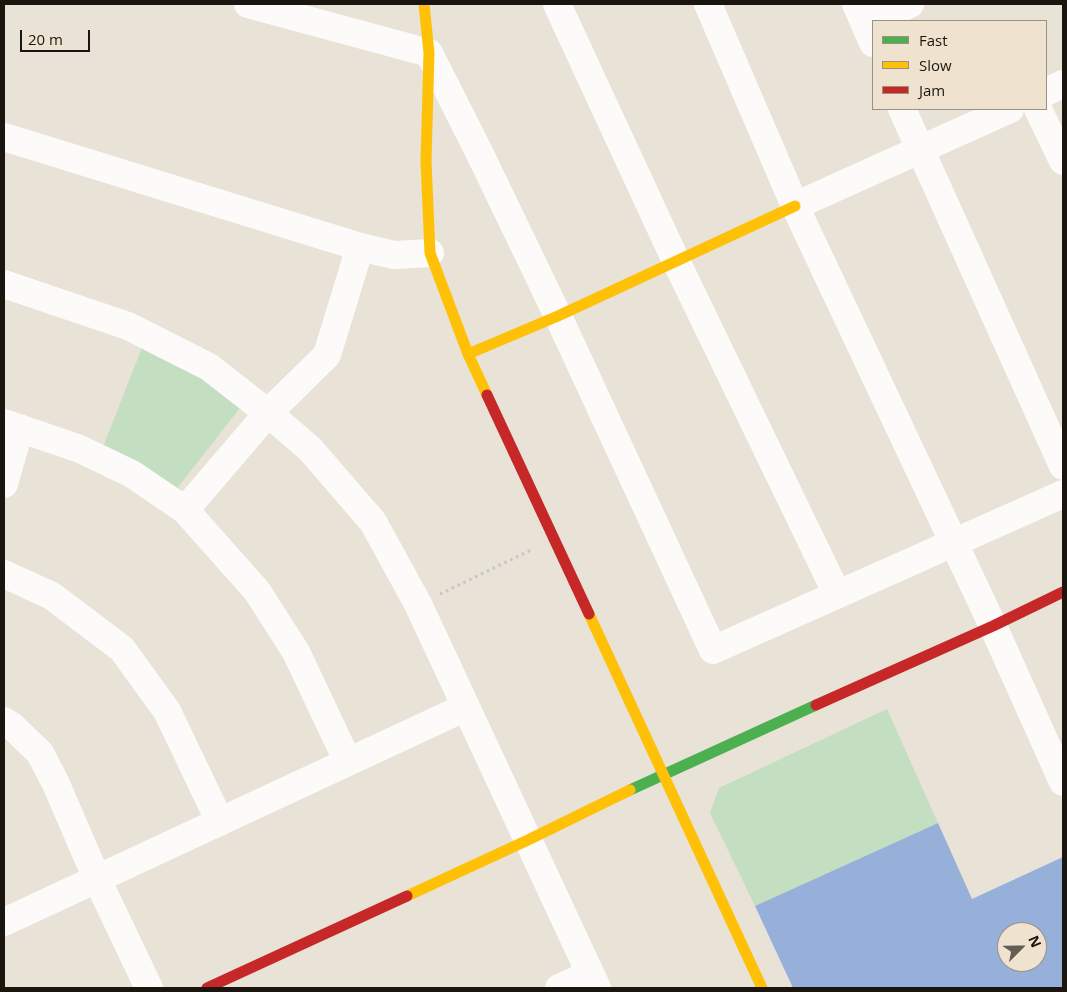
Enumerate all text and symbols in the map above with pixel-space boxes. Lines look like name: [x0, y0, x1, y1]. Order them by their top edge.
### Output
scale bar: [22, 20, 92, 52]
legend: [872, 20, 1047, 110]
text: 20 m: [28, 29, 63, 49]
text: Fast: [919, 30, 948, 50]
text: Slow: [919, 55, 952, 75]
text: Jam: [919, 80, 945, 100]
north arrow: [997, 922, 1047, 972]
text: N: [1024, 932, 1046, 950]

